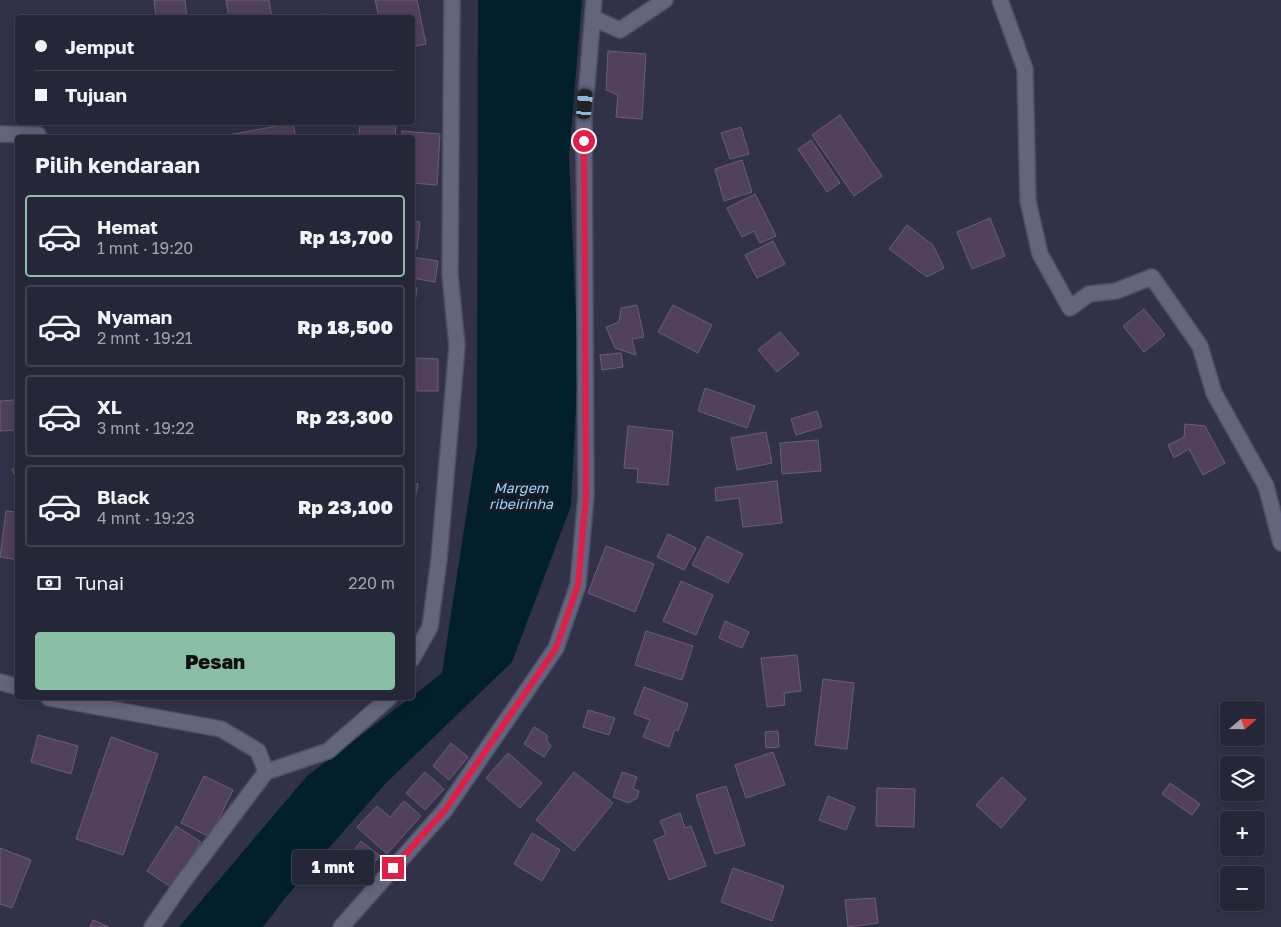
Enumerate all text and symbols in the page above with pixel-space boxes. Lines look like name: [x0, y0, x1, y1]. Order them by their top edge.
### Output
text: Jemput: [65, 35, 134, 58]
text: Tujuan: [65, 83, 127, 106]
car: [576, 88, 593, 120]
route start: [573, 130, 595, 152]
text: Pilih kendaraan: [35, 151, 200, 178]
icon: car: [37, 214, 82, 259]
text: Hemat: [97, 215, 158, 238]
text: Rp 13,700: [299, 225, 393, 248]
text: 1 mnt · 19:20: [97, 238, 193, 258]
icon: car: [37, 304, 82, 349]
text: Nyaman: [97, 305, 172, 328]
text: Rp 18,500: [297, 315, 393, 338]
text: 2 mnt · 19:21: [97, 328, 193, 348]
icon: car: [37, 394, 82, 439]
text: XL: [97, 395, 122, 418]
text: Rp 23,300: [296, 405, 393, 428]
text: 3 mnt · 19:22: [97, 418, 194, 438]
water label: Margem ribeirinha: [489, 479, 554, 512]
icon: car: [37, 484, 82, 529]
text: Black: [97, 485, 150, 508]
text: Rp 23,100: [298, 495, 393, 518]
text: 4 mnt · 19:23: [97, 508, 195, 528]
icon: cash: [35, 569, 63, 597]
text: Tunai: [75, 571, 124, 594]
text: 220 m: [348, 573, 395, 593]
button: Pesan: [35, 632, 395, 690]
north arrow: [1220, 701, 1265, 746]
map controls: [1220, 701, 1265, 911]
button: layers: [1220, 756, 1265, 801]
button: +: [1220, 811, 1265, 856]
callout: 1 mnt: [293, 850, 376, 886]
text: 1 mnt: [312, 857, 354, 877]
route end: [382, 857, 404, 879]
button: −: [1220, 866, 1265, 911]

